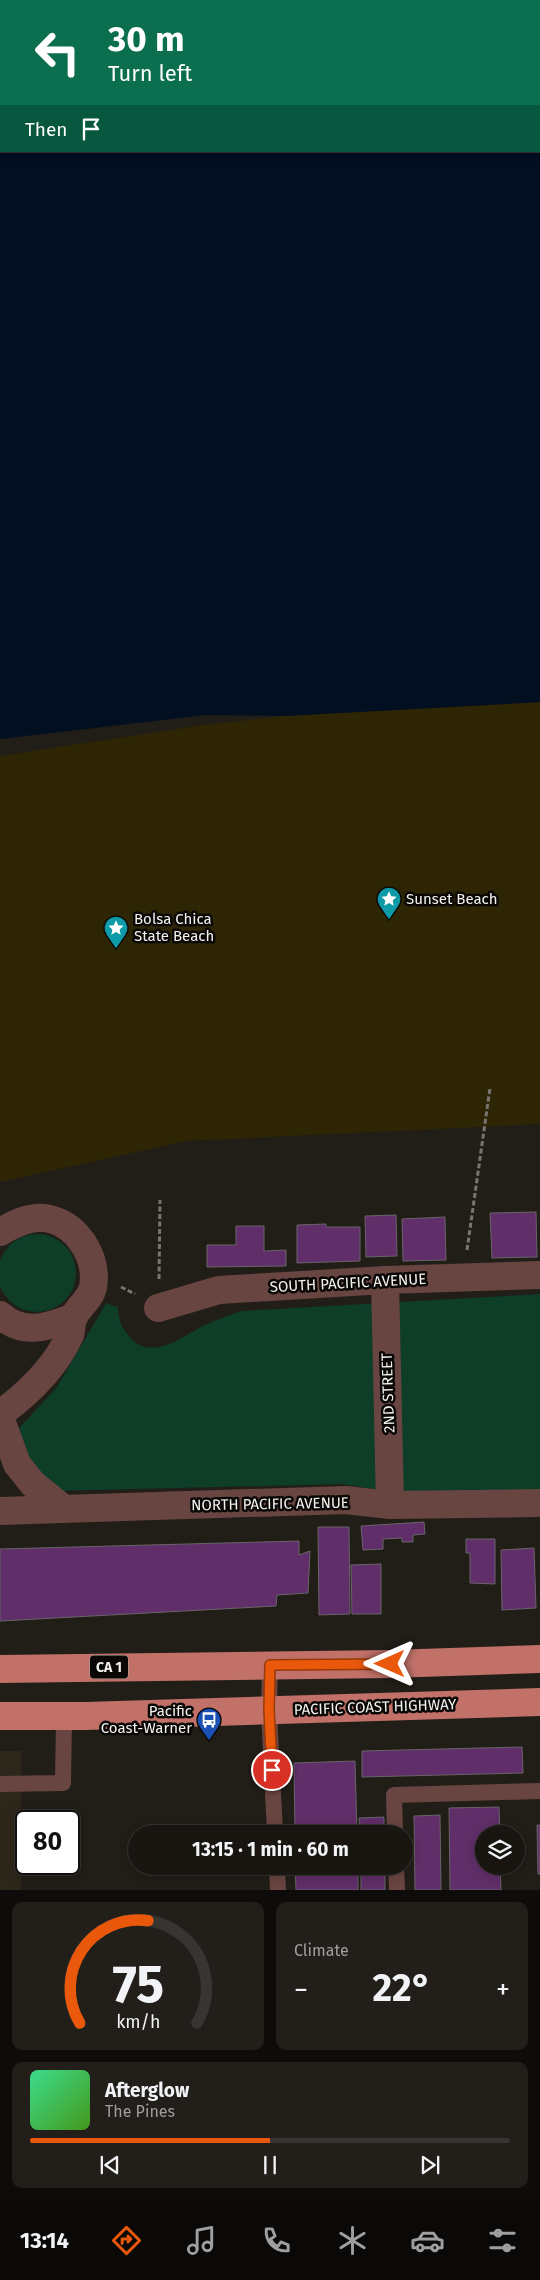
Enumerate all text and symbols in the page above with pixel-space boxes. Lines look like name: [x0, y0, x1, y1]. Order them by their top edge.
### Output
text: 30 m: [108, 18, 185, 60]
icon: left: [25, 20, 90, 85]
text: Turn left: [108, 60, 192, 87]
icon: arrive: [77, 115, 105, 143]
text: Then: [25, 118, 67, 141]
place icon: Sunset Beach: [376, 886, 402, 920]
place label: Sunset Beach: [406, 890, 498, 908]
place label: Bolsa Chica State Beach: [134, 910, 214, 945]
place icon: Bolsa Chica State Beach: [103, 915, 129, 949]
street label: SOUTH PACIFIC AVENUE: [269, 1270, 427, 1296]
street label: 2ND STREET: [378, 1353, 398, 1433]
street label: NORTH PACIFIC AVENUE: [191, 1494, 349, 1514]
position arrow: [363, 1637, 415, 1689]
road number: CA 1: [90, 1655, 128, 1678]
street label: PACIFIC COAST HIGHWAY: [293, 1695, 457, 1719]
place label: Pacific Coast-Warner: [101, 1702, 192, 1737]
bus stop icon: Pacific Coast-Warner: [196, 1707, 222, 1741]
pin: [251, 1749, 293, 1791]
icon: arrive: [258, 1756, 286, 1784]
speed limit sign: 80: [15, 1810, 80, 1875]
map controls: [475, 1825, 525, 1875]
button: layers: [475, 1825, 525, 1875]
text: 13:15 · 1 min · 60 m: [192, 1838, 349, 1861]
text: Climate: [294, 1941, 349, 1960]
text: 75: [112, 1953, 164, 2016]
text: 22°: [372, 1965, 432, 2011]
text: −: [294, 1973, 308, 2006]
text: +: [496, 1973, 510, 2006]
text: km/h: [116, 2011, 160, 2033]
text: Afterglow: [105, 2079, 189, 2102]
text: The Pines: [105, 2102, 175, 2121]
icon: previous: [96, 2151, 124, 2179]
icon: pause: [256, 2151, 284, 2179]
icon: next: [416, 2151, 444, 2179]
icon: directions: [109, 2223, 144, 2258]
icon: music: [184, 2223, 219, 2258]
icon: phone: [259, 2223, 294, 2258]
icon: climate: [335, 2223, 370, 2258]
icon: car: [410, 2223, 445, 2258]
icon: filters: [485, 2223, 520, 2258]
text: 13:14: [20, 2227, 69, 2254]

